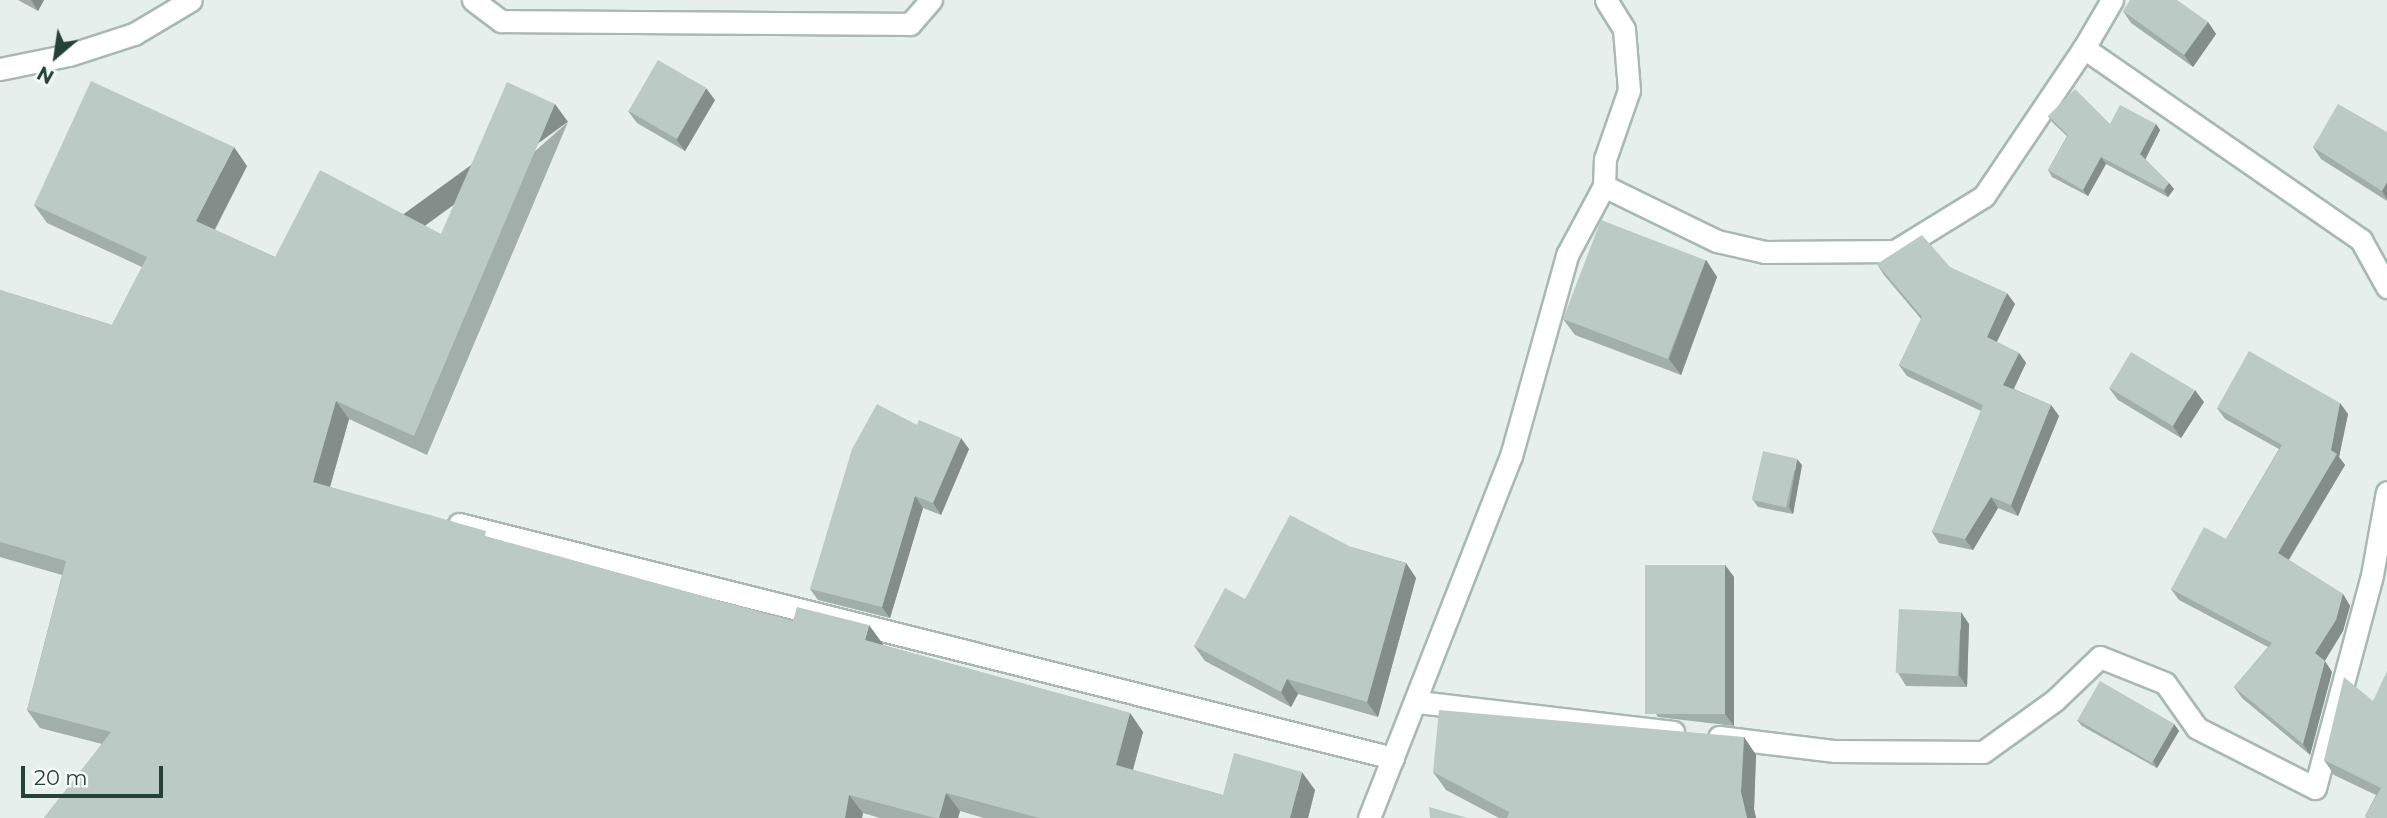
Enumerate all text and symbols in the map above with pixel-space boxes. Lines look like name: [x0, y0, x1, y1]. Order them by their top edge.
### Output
north arrow: [21, 21, 91, 91]
text: N: [33, 61, 58, 89]
scale bar: [24, 752, 166, 796]
text: 20 m: [34, 765, 88, 790]

